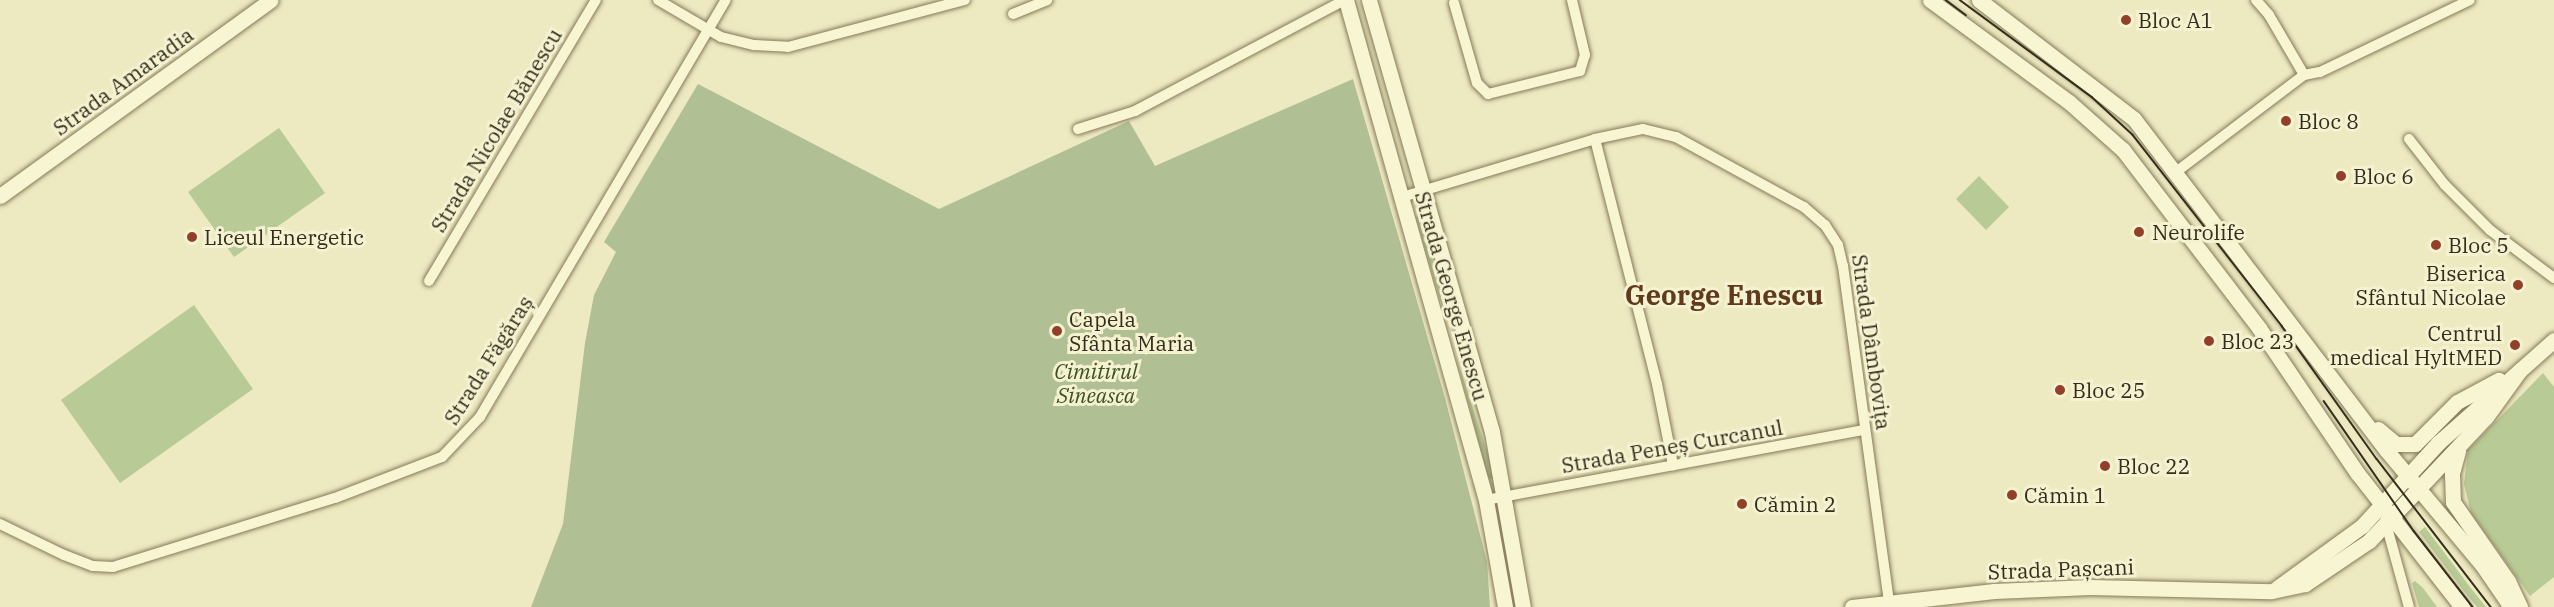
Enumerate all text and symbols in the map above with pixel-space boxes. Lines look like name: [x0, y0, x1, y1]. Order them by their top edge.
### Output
place label: Bloc A1: [2138, 7, 2213, 33]
marker: Bloc A1: [2119, 13, 2133, 27]
street label: Strada Amaradia: [48, 22, 198, 140]
street label: Strada Nicolae Bănescu: [425, 24, 567, 236]
place label: Bloc 8: [2298, 108, 2359, 134]
marker: Bloc 8: [2279, 114, 2293, 128]
place label: Bloc 6: [2353, 163, 2414, 189]
marker: Bloc 6: [2334, 169, 2348, 183]
street label: Strada George Enescu: [1410, 188, 1494, 404]
place label: Neurolife: [2152, 219, 2245, 245]
marker: Neurolife: [2130, 223, 2148, 241]
place label: Liceul Energetic: [204, 224, 364, 250]
marker: Liceul Energetic: [185, 230, 199, 244]
place label: Bloc 5: [2448, 232, 2509, 258]
marker: Bloc 5: [2429, 238, 2443, 252]
street label: Strada Dâmbovița: [1847, 253, 1897, 431]
place label: Biserica Sfântul Nicolae: [2356, 260, 2506, 310]
marker: Biserica Sfântul Nicolae: [2511, 278, 2525, 292]
district label: George Enescu: [1625, 279, 1823, 311]
street label: Strada Făgăraș: [438, 291, 538, 429]
place label: Capela Sfânta Maria: [1069, 306, 1194, 356]
place label: Centrul medical HyltMED: [2330, 320, 2502, 370]
marker: Capela Sfânta Maria: [1050, 324, 1064, 338]
place label: Bloc 23: [2221, 328, 2294, 354]
marker: Bloc 23: [2202, 334, 2216, 348]
marker: Centrul medical HyltMED: [2506, 336, 2524, 354]
park label: Cimitirul Sineasca: [1054, 358, 1138, 408]
place label: Bloc 25: [2072, 377, 2145, 403]
marker: Bloc 25: [2053, 383, 2067, 397]
street label: Strada Peneș Curcanul: [1559, 414, 1785, 478]
place label: Bloc 22: [2117, 453, 2190, 479]
marker: Bloc 22: [2098, 459, 2112, 473]
place label: Cămin 1: [2024, 482, 2106, 508]
marker: Cămin 1: [2005, 488, 2019, 502]
place label: Cămin 2: [1754, 491, 1836, 517]
marker: Cămin 2: [1735, 497, 1749, 511]
street label: Strada Pașcani: [1987, 554, 2135, 584]

